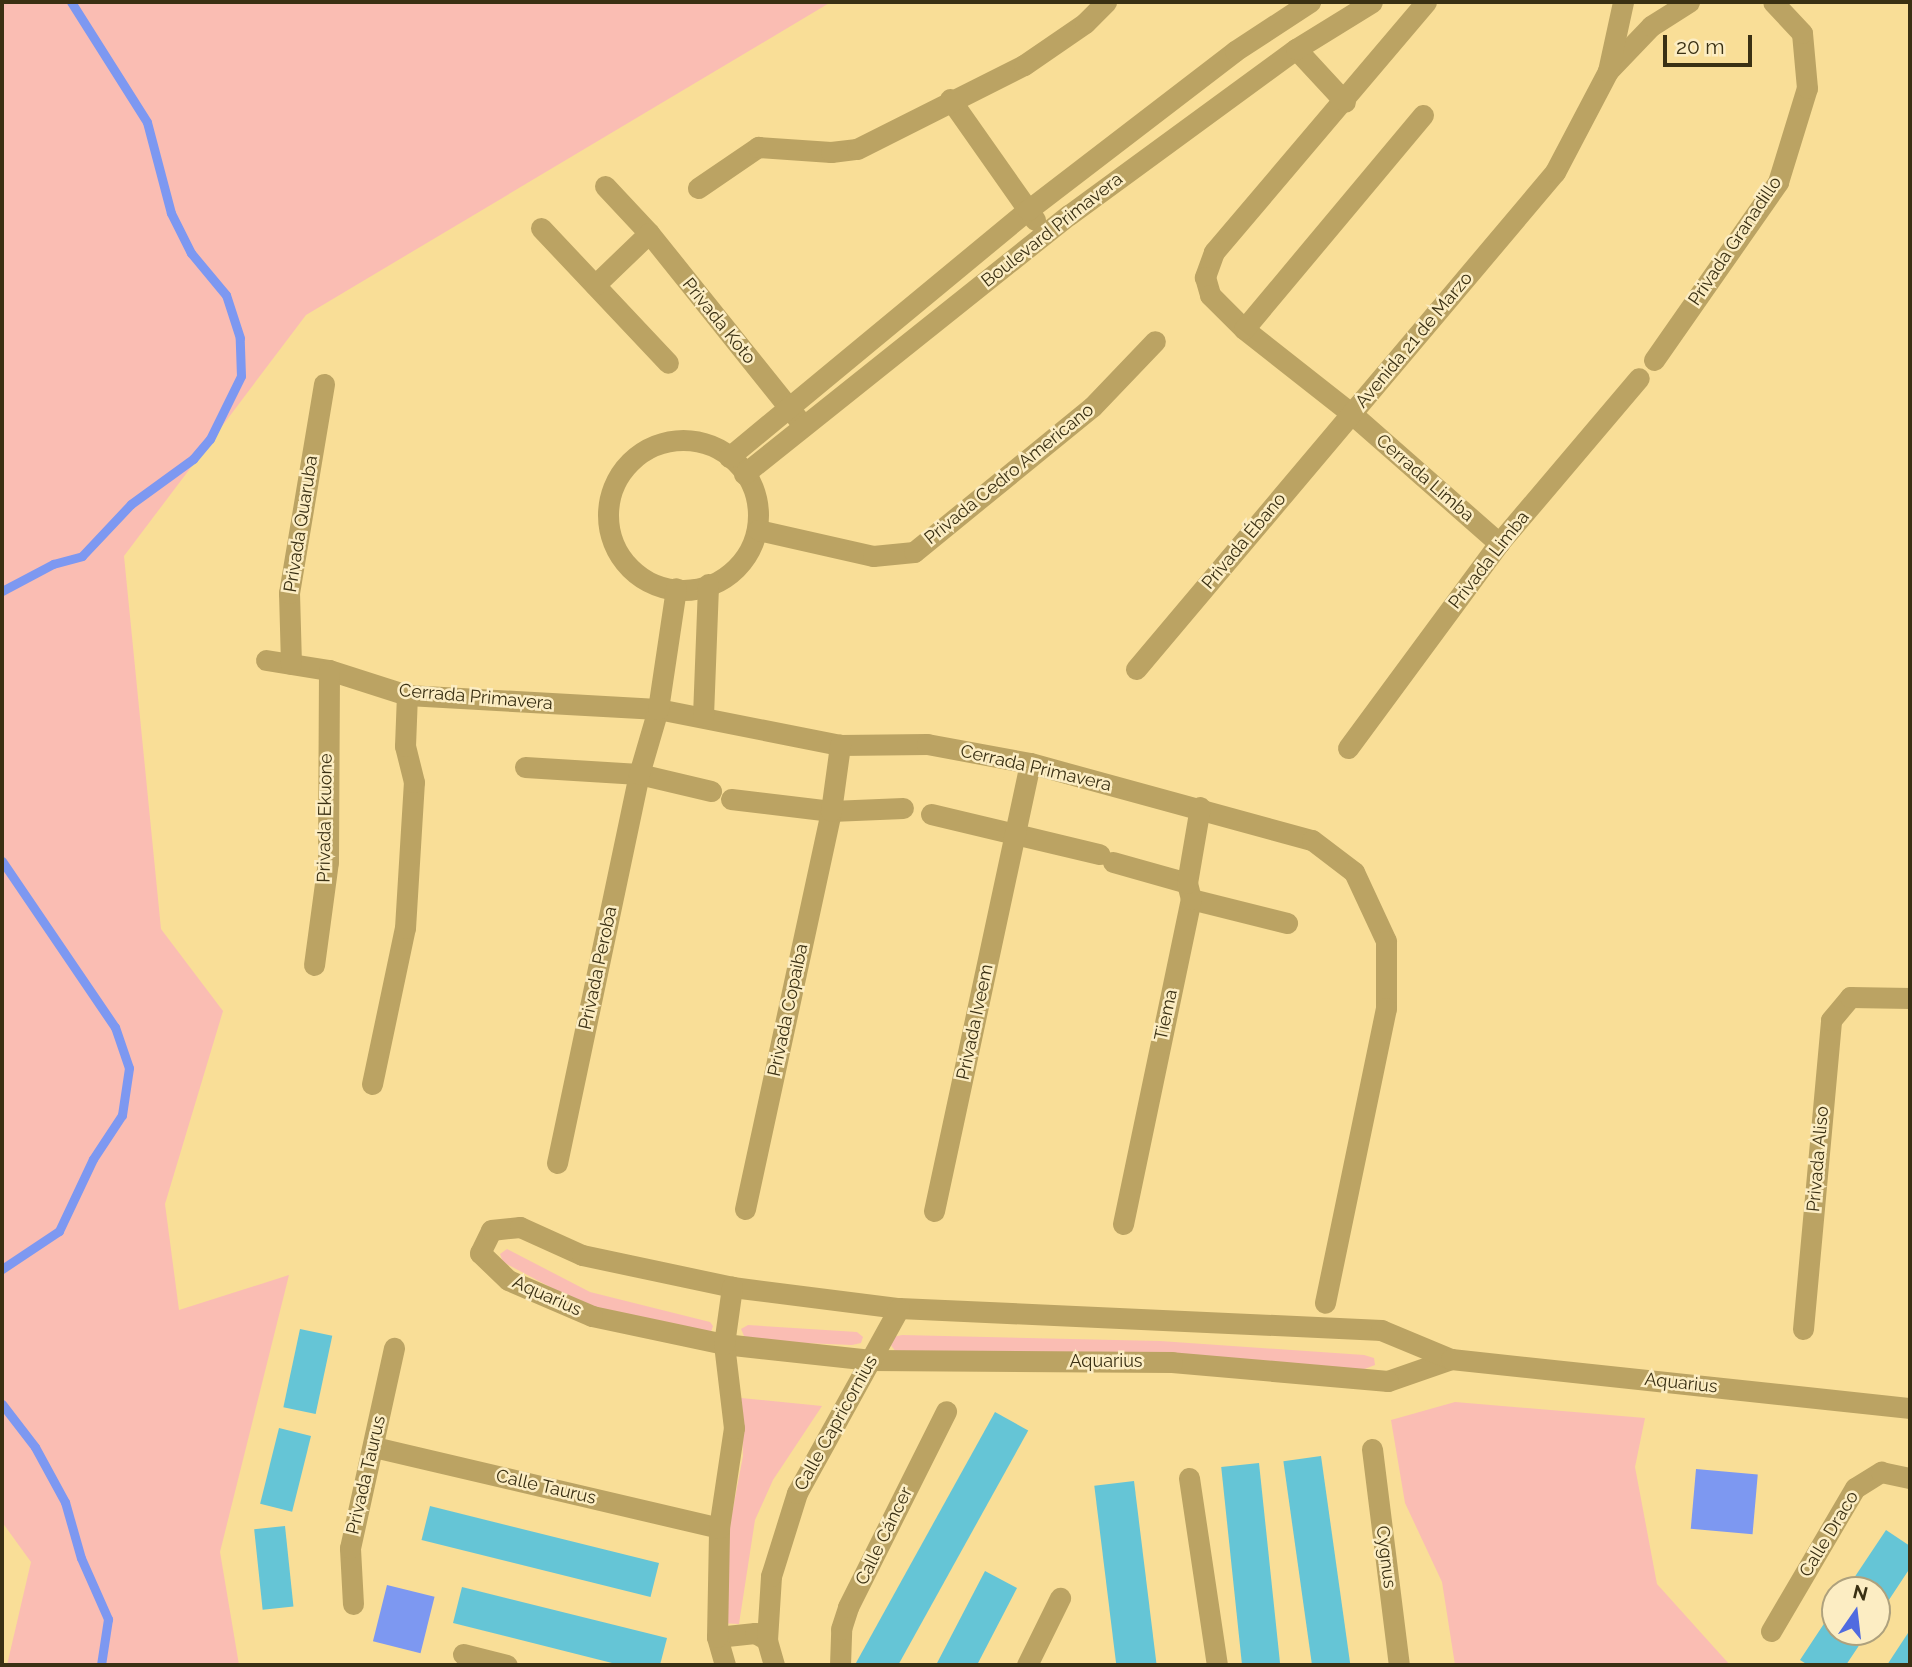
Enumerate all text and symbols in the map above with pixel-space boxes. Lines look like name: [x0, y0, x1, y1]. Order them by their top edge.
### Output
scale bar: [1667, 21, 1756, 65]
text: 20 m: [1676, 34, 1724, 59]
street label: Boulevard Primavera: [977, 168, 1127, 292]
street label: Privada Granadillo: [1684, 172, 1786, 310]
street label: Avenida 21 de Marzo: [1351, 268, 1477, 412]
street label: Privada Koto: [678, 274, 760, 368]
street label: Privada Cedro Americano: [920, 399, 1098, 549]
street label: Cerrada Limba: [1372, 430, 1478, 526]
street label: Privada Quaruba: [280, 454, 322, 594]
street label: Privada Ébano: [1197, 488, 1291, 594]
street label: Privada Limba: [1444, 507, 1534, 613]
street label: Cerrada Primavera: [398, 680, 554, 714]
street label: Cerrada Primavera: [958, 740, 1114, 796]
street label: Privada Ekuone: [313, 753, 337, 883]
street label: Privada Peroba: [574, 904, 622, 1032]
street label: Privada Copaiba: [763, 942, 813, 1078]
street label: Privada Iveem: [952, 962, 998, 1082]
street label: Tiema: [1150, 987, 1182, 1043]
street label: Privada Aliso: [1803, 1105, 1833, 1213]
street label: Aquarius: [509, 1271, 585, 1321]
street label: Aquarius: [1069, 1350, 1143, 1372]
street label: Calle Capricornius: [790, 1352, 882, 1494]
street label: Aquarius: [1644, 1368, 1718, 1398]
street label: Privada Taurus: [342, 1413, 390, 1537]
street label: Calle Taurus: [494, 1465, 598, 1509]
street label: Calle Cáncer: [851, 1483, 917, 1589]
street label: Calle Draco: [1795, 1487, 1863, 1581]
street label: Cygnus: [1371, 1525, 1401, 1589]
north arrow: [1821, 1576, 1891, 1646]
text: N: [1851, 1580, 1870, 1605]

